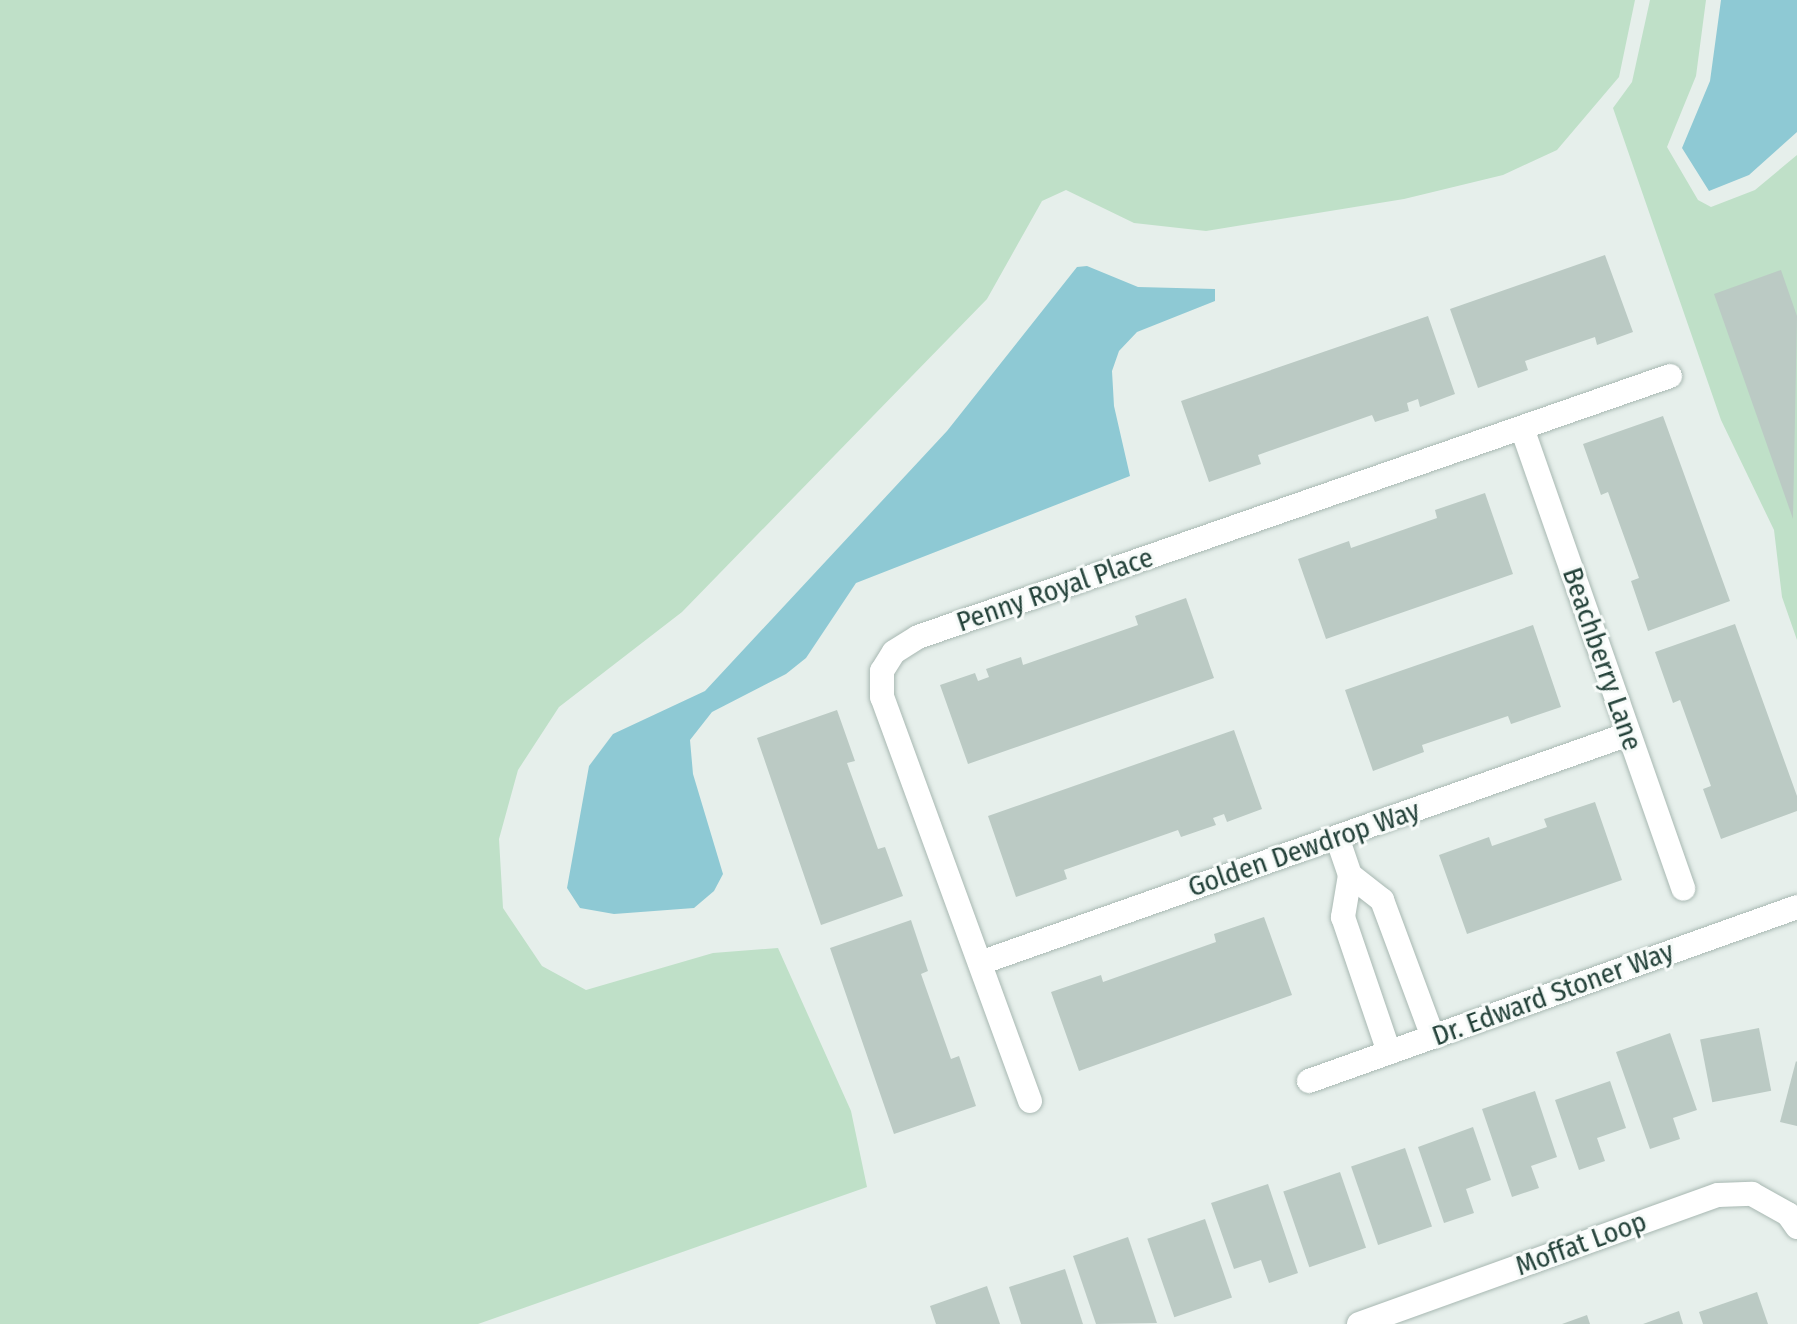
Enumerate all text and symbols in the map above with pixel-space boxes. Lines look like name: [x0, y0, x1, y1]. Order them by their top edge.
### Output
street label: Penny Royal Place: [952, 541, 1158, 639]
street label: Beachberry Lane: [1555, 563, 1649, 755]
street label: Golden Dewdrop Way: [1184, 794, 1424, 904]
street label: Dr. Edward Stoner Way: [1428, 935, 1678, 1053]
street label: Moffat Loop: [1511, 1205, 1651, 1283]

